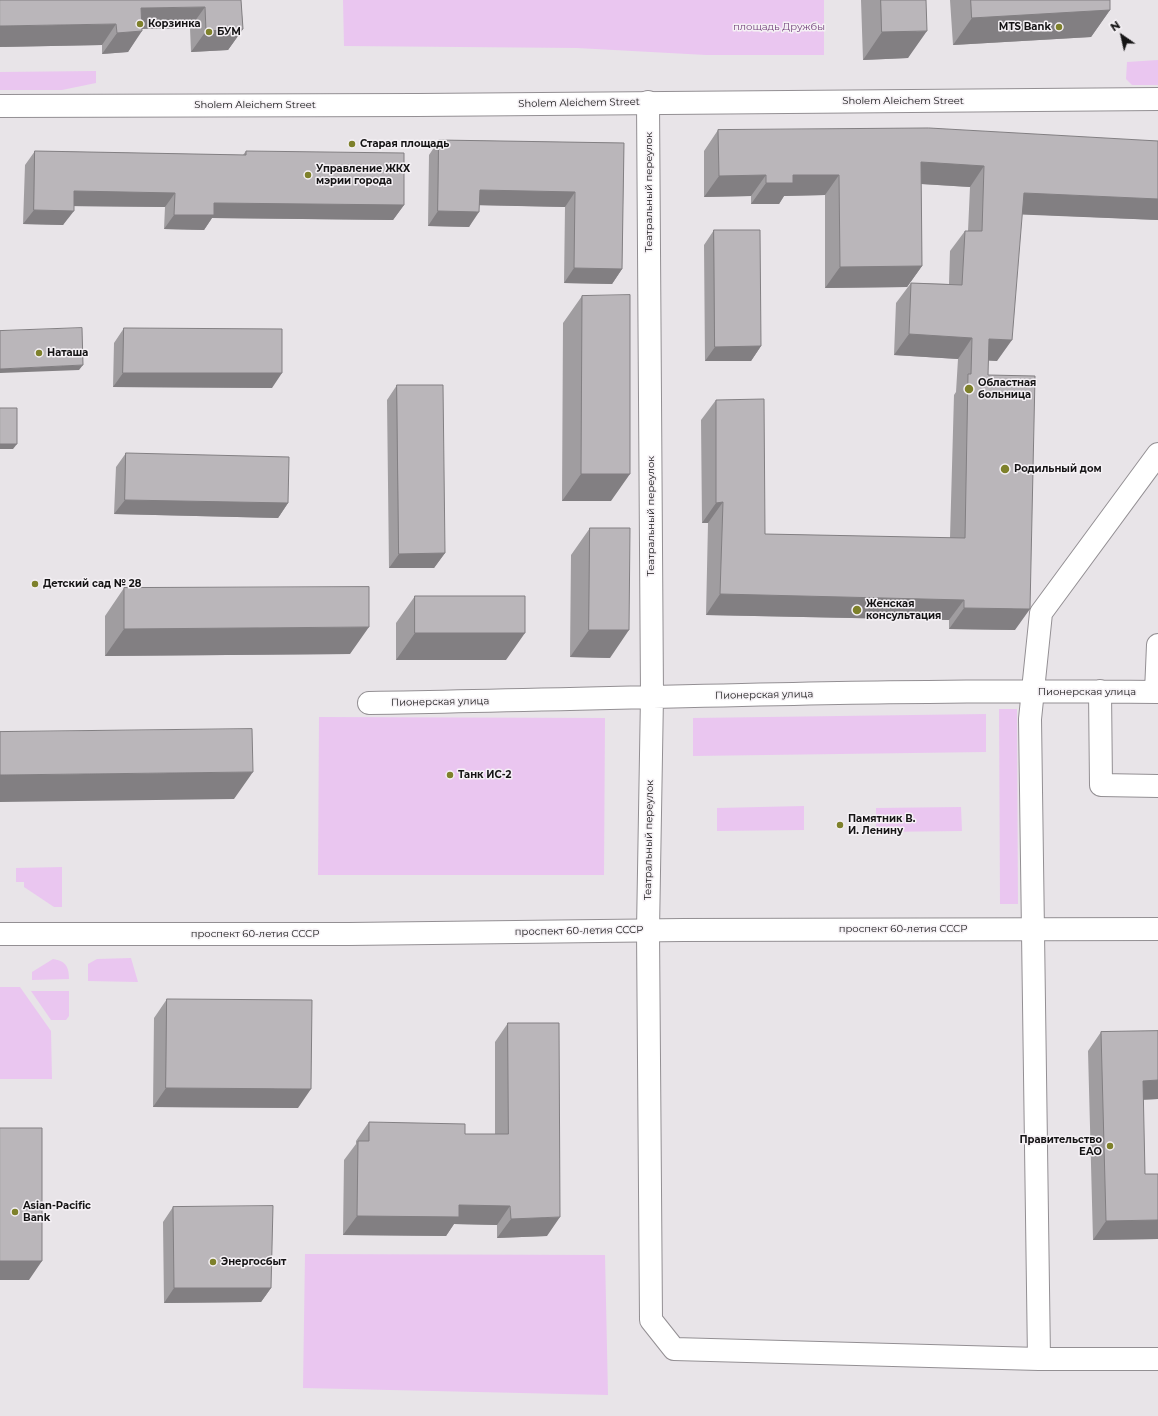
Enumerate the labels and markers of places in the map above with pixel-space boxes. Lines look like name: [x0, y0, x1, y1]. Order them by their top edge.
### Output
place label: Корзинка: [148, 18, 201, 30]
marker: Корзинка: [135, 19, 145, 29]
place label: MTS Bank: [999, 21, 1051, 33]
marker: MTS Bank: [1054, 22, 1064, 32]
place label: БУМ: [217, 26, 241, 38]
marker: БУМ: [204, 27, 214, 37]
place label: Старая площадь: [360, 138, 449, 150]
marker: Старая площадь: [347, 139, 357, 149]
place label: Управление ЖКХ мэрии города: [316, 163, 410, 186]
marker: Управление ЖКХ мэрии города: [303, 170, 313, 180]
place label: Наташа: [47, 347, 88, 359]
marker: Наташа: [34, 348, 44, 358]
place label: Областная больница: [978, 377, 1036, 400]
marker: Областная больница: [963, 383, 975, 395]
marker: Родильный дом: [999, 463, 1011, 475]
place label: Родильный дом: [1014, 463, 1102, 475]
place label: Детский сад № 28: [43, 578, 141, 590]
marker: Детский сад № 28: [30, 579, 40, 589]
place label: Женская консультация: [866, 598, 941, 622]
marker: Женская консультация: [851, 604, 863, 616]
place label: Танк ИС-2: [458, 769, 511, 781]
marker: Танк ИС-2: [445, 770, 455, 780]
place label: Памятник В. И. Ленину: [848, 813, 915, 836]
marker: Памятник В. И. Ленину: [835, 820, 845, 830]
place label: Правительство ЕАО: [1019, 1134, 1102, 1158]
marker: Правительство ЕАО: [1105, 1141, 1115, 1151]
place label: Asian-Pacific Bank: [23, 1200, 91, 1224]
marker: Asian-Pacific Bank: [10, 1207, 20, 1217]
place label: Энергосбыт: [221, 1256, 286, 1268]
marker: Энергосбыт: [208, 1257, 218, 1267]

